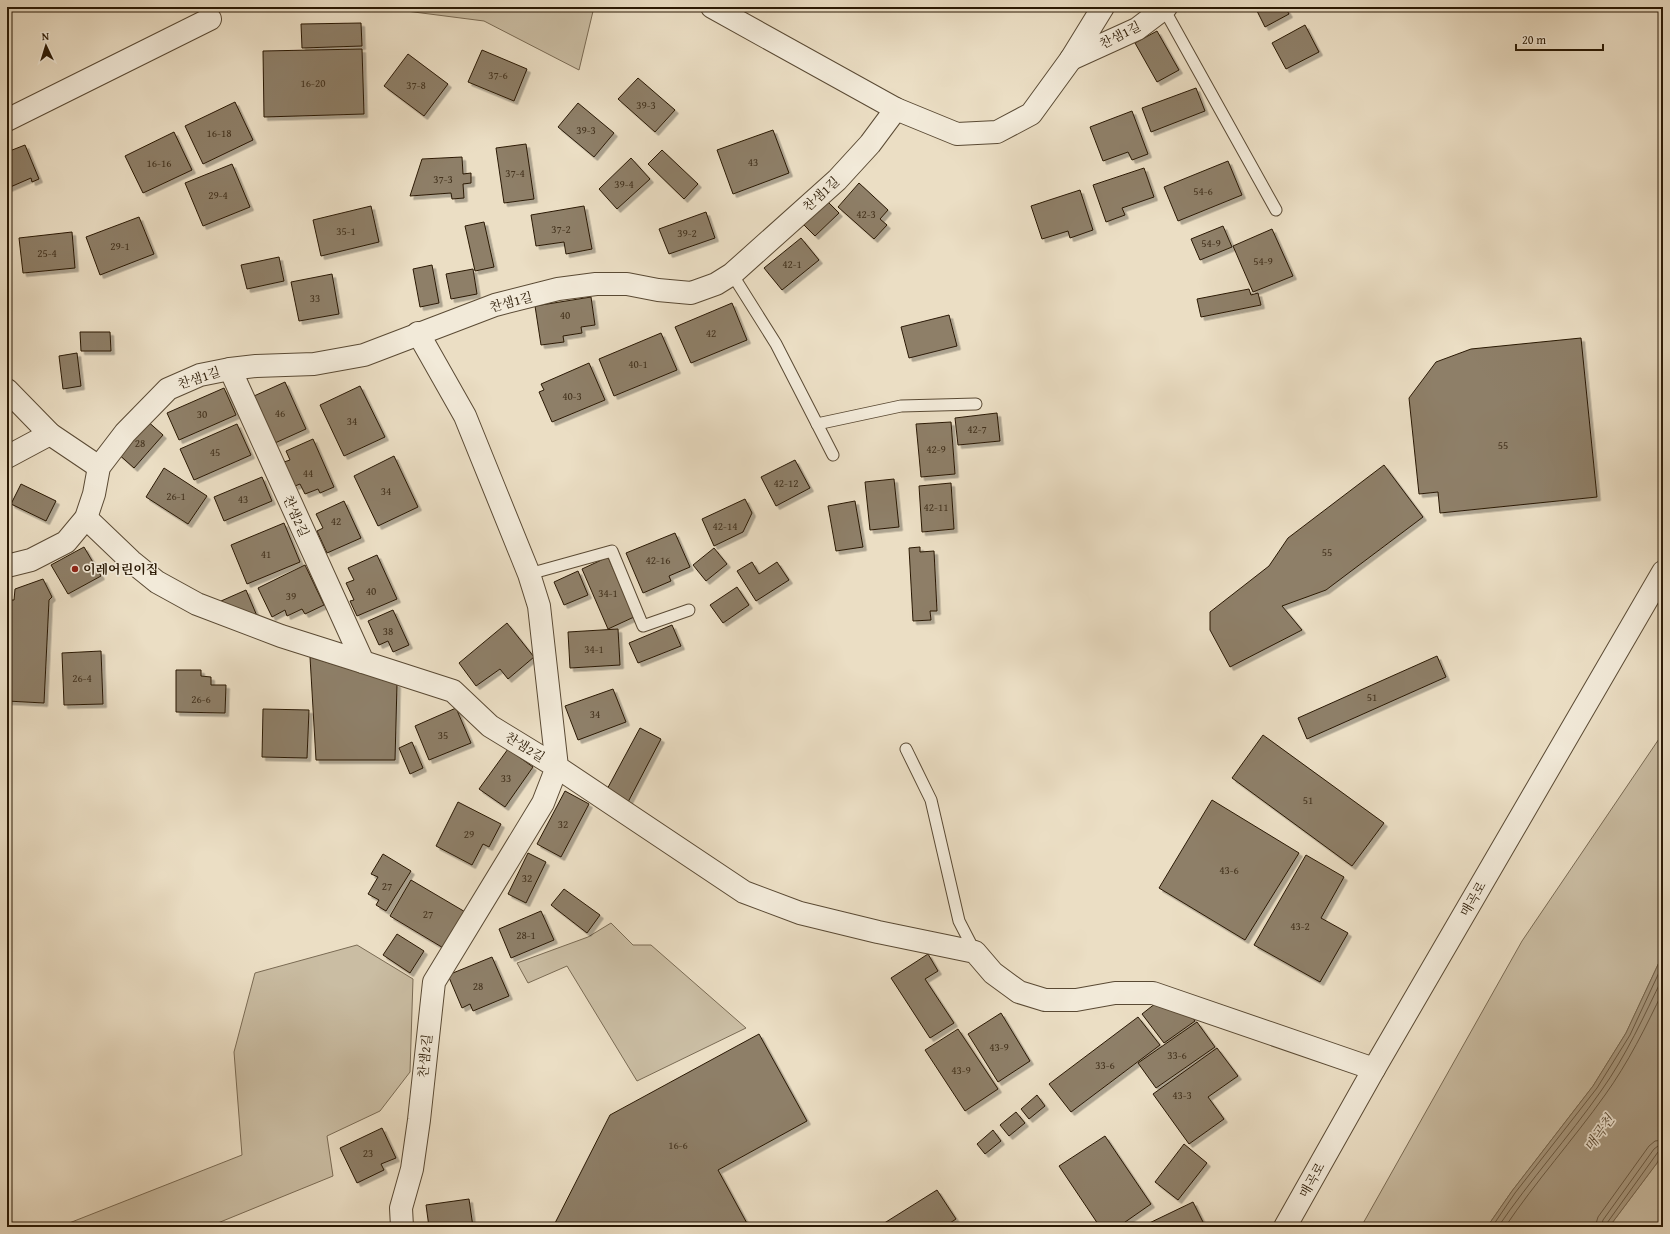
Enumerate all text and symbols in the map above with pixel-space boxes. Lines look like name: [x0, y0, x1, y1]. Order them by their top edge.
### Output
street label: 찬샘1길: [1096, 17, 1144, 53]
north arrow: [26, 26, 66, 66]
scale bar: [1516, 26, 1603, 52]
text: N: [41, 28, 50, 44]
text: 20 m: [1522, 31, 1546, 48]
house number: 37-6: [488, 67, 508, 83]
house number: 16-20: [301, 75, 325, 91]
house number: 37-8: [406, 77, 426, 93]
house number: 39-3: [636, 97, 656, 113]
house number: 39-3: [576, 122, 596, 138]
house number: 16-18: [207, 125, 231, 141]
house number: 43: [748, 154, 758, 170]
house number: 16-16: [147, 155, 171, 171]
house number: 37-4: [505, 165, 525, 181]
house number: 37-3: [433, 171, 453, 187]
street label: 찬샘1길: [798, 172, 844, 216]
house number: 39-4: [614, 176, 634, 192]
house number: 54-6: [1193, 183, 1213, 199]
house number: 29-4: [208, 187, 228, 203]
house number: 42-3: [856, 206, 876, 222]
house number: 37-2: [551, 221, 571, 237]
house number: 35-1: [336, 223, 356, 239]
house number: 39-2: [677, 225, 697, 241]
house number: 54-9: [1201, 235, 1221, 251]
house number: 29-1: [110, 238, 130, 254]
house number: 25-4: [37, 245, 57, 261]
house number: 54-9: [1253, 253, 1273, 269]
house number: 42-1: [782, 256, 802, 272]
street label: 찬샘1길: [487, 287, 535, 317]
house number: 33: [310, 290, 320, 306]
house number: 40: [560, 307, 570, 323]
house number: 42: [706, 325, 716, 341]
house number: 40-1: [628, 356, 648, 372]
street label: 찬샘1길: [175, 362, 223, 394]
house number: 40-3: [562, 388, 582, 404]
house number: 46: [275, 405, 285, 421]
house number: 30: [197, 406, 207, 422]
house number: 34: [347, 413, 357, 429]
house number: 42-7: [967, 421, 987, 437]
house number: 28: [135, 435, 145, 451]
house number: 55: [1498, 437, 1508, 453]
house number: 42-9: [926, 441, 946, 457]
house number: 45: [210, 444, 220, 460]
house number: 44: [303, 465, 313, 481]
house number: 42-12: [774, 475, 798, 491]
house number: 34: [381, 483, 391, 499]
house number: 26-1: [166, 488, 186, 504]
house number: 43: [238, 491, 248, 507]
street label: 찬샘2길: [278, 492, 314, 540]
house number: 42-11: [924, 499, 948, 515]
house number: 42: [331, 513, 341, 529]
house number: 42-14: [713, 518, 737, 534]
house number: 55: [1322, 544, 1332, 560]
house number: 41: [261, 546, 271, 562]
house number: 42-16: [646, 552, 670, 568]
place label: 이레어린이집: [83, 560, 158, 579]
marker: 이레어린이집: [70, 564, 80, 574]
house number: 40: [366, 583, 376, 599]
house number: 34-1: [598, 585, 618, 601]
house number: 39: [286, 588, 296, 604]
house number: 38: [383, 623, 393, 639]
house number: 34-1: [584, 641, 604, 657]
house number: 26-4: [72, 670, 92, 686]
house number: 51: [1367, 689, 1377, 705]
house number: 26-6: [191, 691, 211, 707]
house number: 34: [590, 706, 600, 722]
house number: 35: [438, 727, 448, 743]
street label: 찬샘2길: [501, 727, 549, 767]
house number: 33: [501, 770, 511, 786]
house number: 51: [1303, 792, 1313, 808]
house number: 32: [558, 816, 568, 832]
house number: 29: [464, 826, 474, 842]
house number: 43-6: [1219, 862, 1239, 878]
house number: 32: [522, 870, 532, 886]
house number: 27: [382, 878, 392, 894]
street label: 매곡로: [1455, 878, 1491, 920]
house number: 27: [423, 906, 433, 922]
house number: 43-2: [1290, 918, 1310, 934]
house number: 28-1: [516, 927, 536, 943]
house number: 28: [473, 978, 483, 994]
street label: 찬샘2길: [413, 1033, 437, 1079]
house number: 43-9: [989, 1039, 1009, 1055]
house number: 33-6: [1167, 1047, 1187, 1063]
house number: 33-6: [1095, 1057, 1115, 1073]
house number: 43-9: [951, 1062, 971, 1078]
house number: 43-3: [1172, 1087, 1192, 1103]
water label: 매곡천: [1579, 1109, 1620, 1155]
house number: 16-6: [668, 1137, 688, 1153]
house number: 23: [363, 1145, 373, 1161]
street label: 매곡로: [1295, 1159, 1330, 1201]

